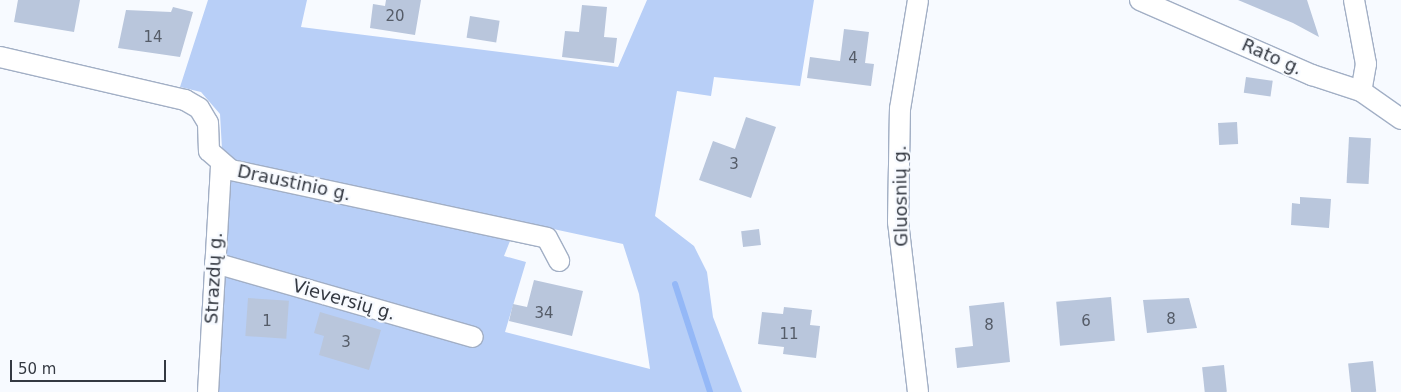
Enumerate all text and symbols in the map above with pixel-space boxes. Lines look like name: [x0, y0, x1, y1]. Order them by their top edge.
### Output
house number: 20: [385, 8, 405, 26]
house number: 14: [143, 29, 163, 47]
street label: Rato g.: [1238, 34, 1306, 80]
house number: 4: [848, 50, 858, 68]
street label: Gluosnių g.: [889, 145, 913, 247]
house number: 3: [729, 156, 739, 174]
street label: Draustinio g.: [235, 160, 353, 206]
street label: Strazdų g.: [201, 231, 227, 325]
street label: Vieversių g.: [290, 275, 398, 325]
house number: 34: [534, 305, 554, 323]
house number: 8: [1166, 311, 1176, 329]
house number: 1: [262, 313, 272, 331]
house number: 6: [1081, 313, 1091, 331]
house number: 8: [984, 317, 994, 335]
house number: 11: [779, 326, 799, 344]
house number: 3: [341, 334, 351, 352]
scale bar: [12, 350, 169, 382]
text: 50 m: [18, 360, 56, 378]

